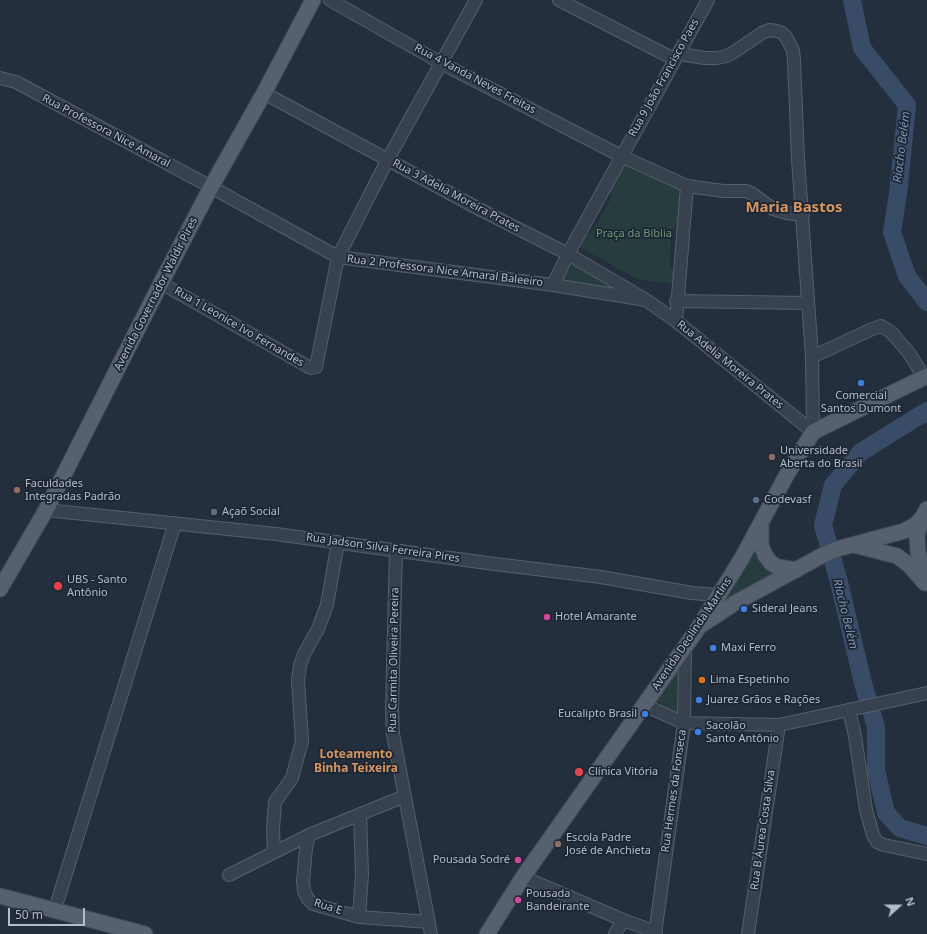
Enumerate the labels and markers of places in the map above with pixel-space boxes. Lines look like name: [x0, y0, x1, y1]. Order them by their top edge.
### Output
marker: Comercial Santos Dumont: [856, 378, 866, 388]
place label: Comercial Santos Dumont: [821, 389, 901, 415]
place label: Universidade Aberta do Brasil: [780, 444, 862, 470]
marker: Universidade Aberta do Brasil: [767, 452, 777, 462]
place label: Faculdades Integradas Padrão: [25, 477, 121, 503]
marker: Faculdades Integradas Padrão: [12, 485, 22, 495]
place label: Codevasf: [764, 493, 811, 507]
marker: Codevasf: [751, 495, 761, 505]
place label: Açaõ Social: [222, 505, 280, 519]
marker: Açaõ Social: [209, 507, 219, 517]
place label: UBS - Santo Antônio: [67, 573, 127, 599]
marker: UBS - Santo Antônio: [52, 580, 64, 592]
place label: Sideral Jeans: [752, 602, 817, 616]
marker: Sideral Jeans: [739, 604, 749, 614]
place label: Hotel Amarante: [555, 610, 637, 624]
marker: Hotel Amarante: [542, 612, 552, 622]
place label: Maxi Ferro: [721, 641, 776, 655]
marker: Maxi Ferro: [708, 643, 718, 653]
place label: Lima Espetinho: [710, 673, 789, 687]
marker: Lima Espetinho: [697, 675, 707, 685]
place label: Juarez Grãos e Rações: [707, 693, 820, 707]
marker: Juarez Grãos e Rações: [694, 695, 704, 705]
place label: Eucalipto Brasil: [558, 707, 637, 721]
marker: Eucalipto Brasil: [640, 709, 650, 719]
place label: Sacolão Santo Antônio: [706, 719, 779, 745]
marker: Sacolão Santo Antônio: [693, 727, 703, 737]
place label: Clínica Vitória: [588, 765, 658, 779]
marker: Clínica Vitória: [573, 766, 585, 778]
place label: Escola Padre José de Anchieta: [566, 831, 651, 857]
marker: Escola Padre José de Anchieta: [553, 839, 563, 849]
place label: Pousada Sodré: [433, 853, 510, 867]
marker: Pousada Sodré: [513, 855, 523, 865]
place label: Pousada Bandeirante: [526, 887, 589, 913]
marker: Pousada Bandeirante: [513, 895, 523, 905]

